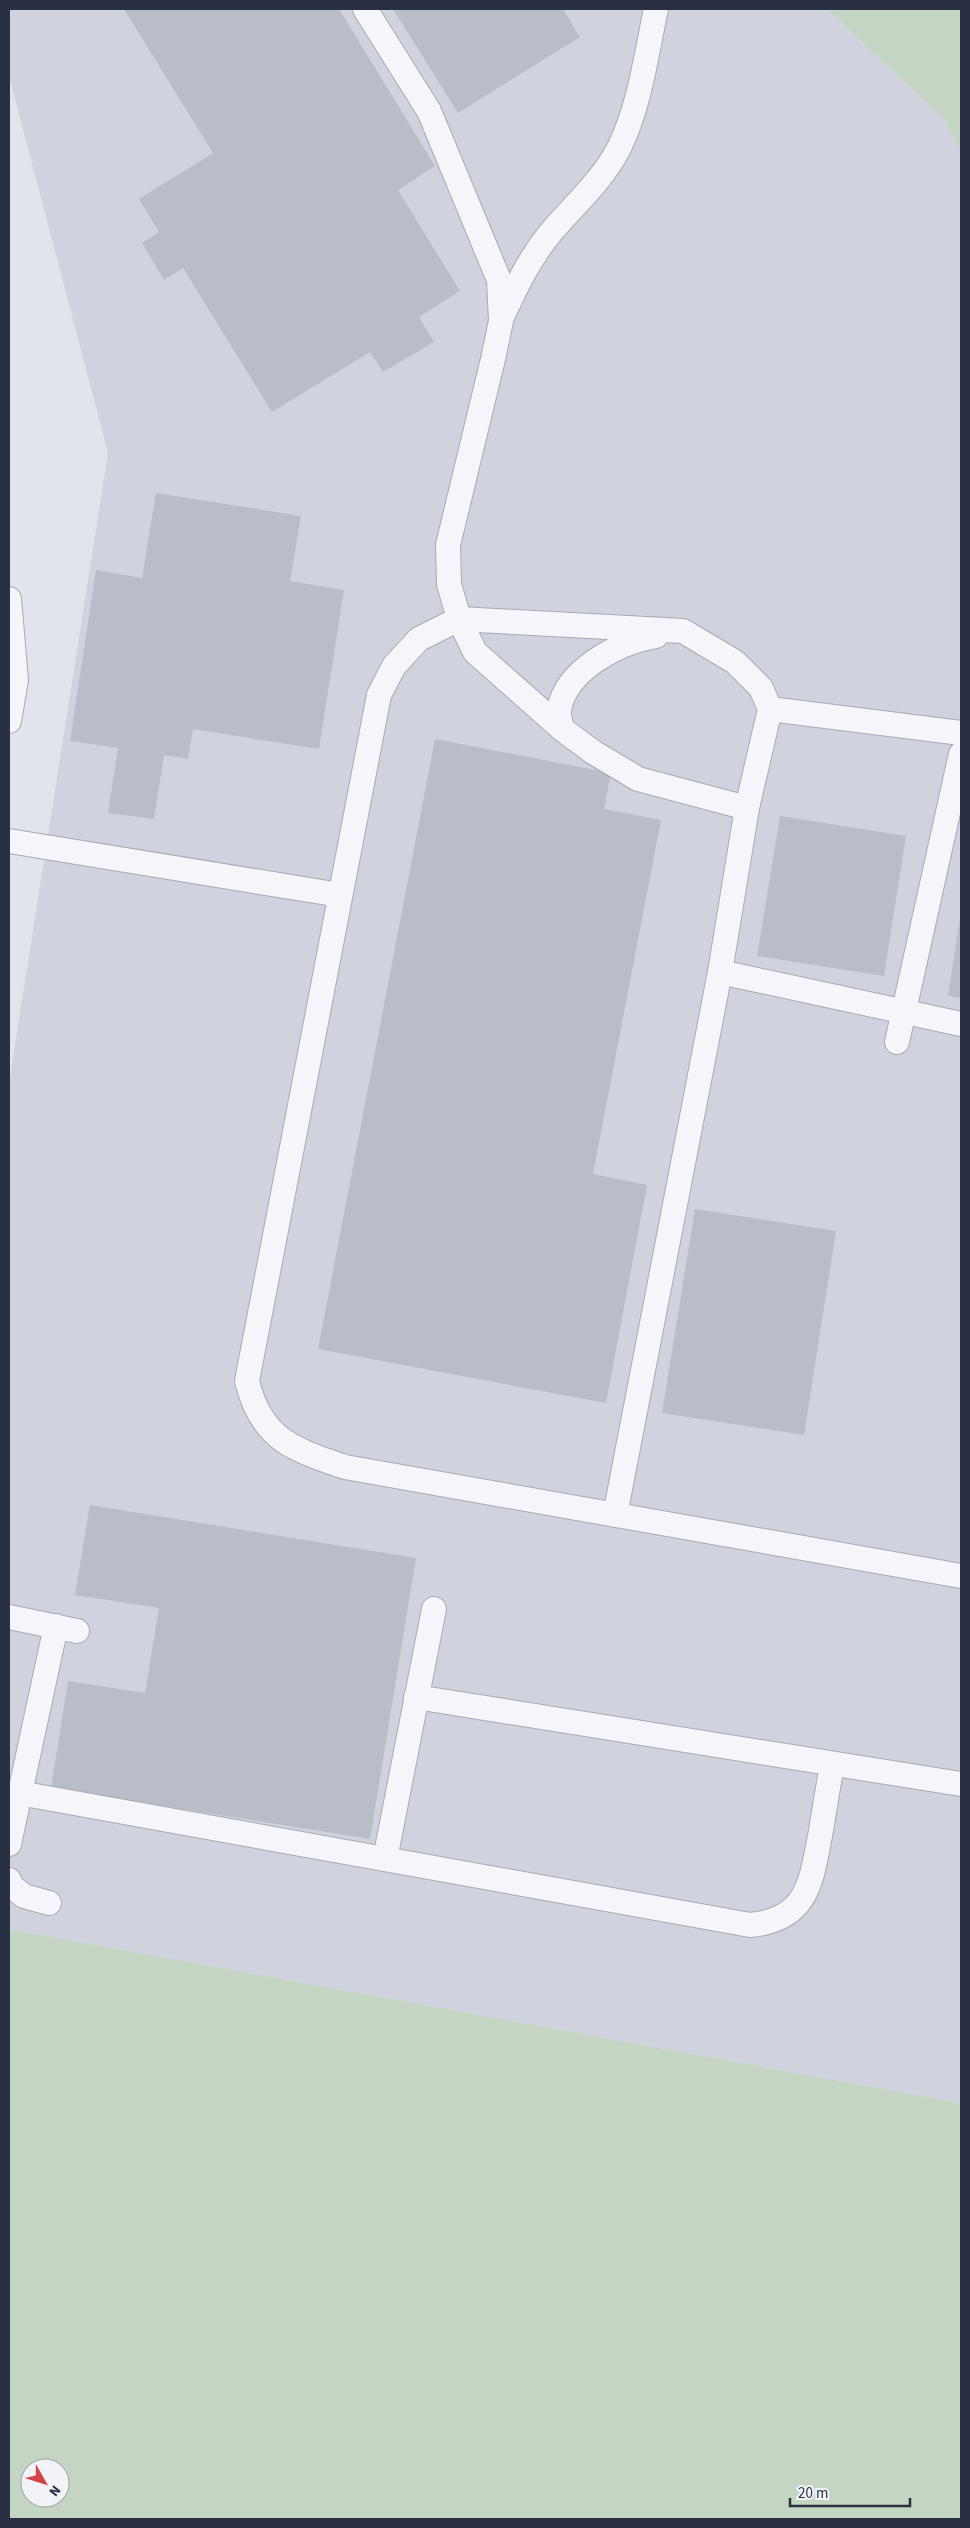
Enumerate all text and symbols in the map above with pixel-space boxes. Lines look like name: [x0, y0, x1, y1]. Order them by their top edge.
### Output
north arrow: [20, 2458, 70, 2508]
scale bar: [790, 2476, 910, 2508]
text: N: [44, 2481, 65, 2500]
text: 20 m: [798, 2483, 828, 2504]

